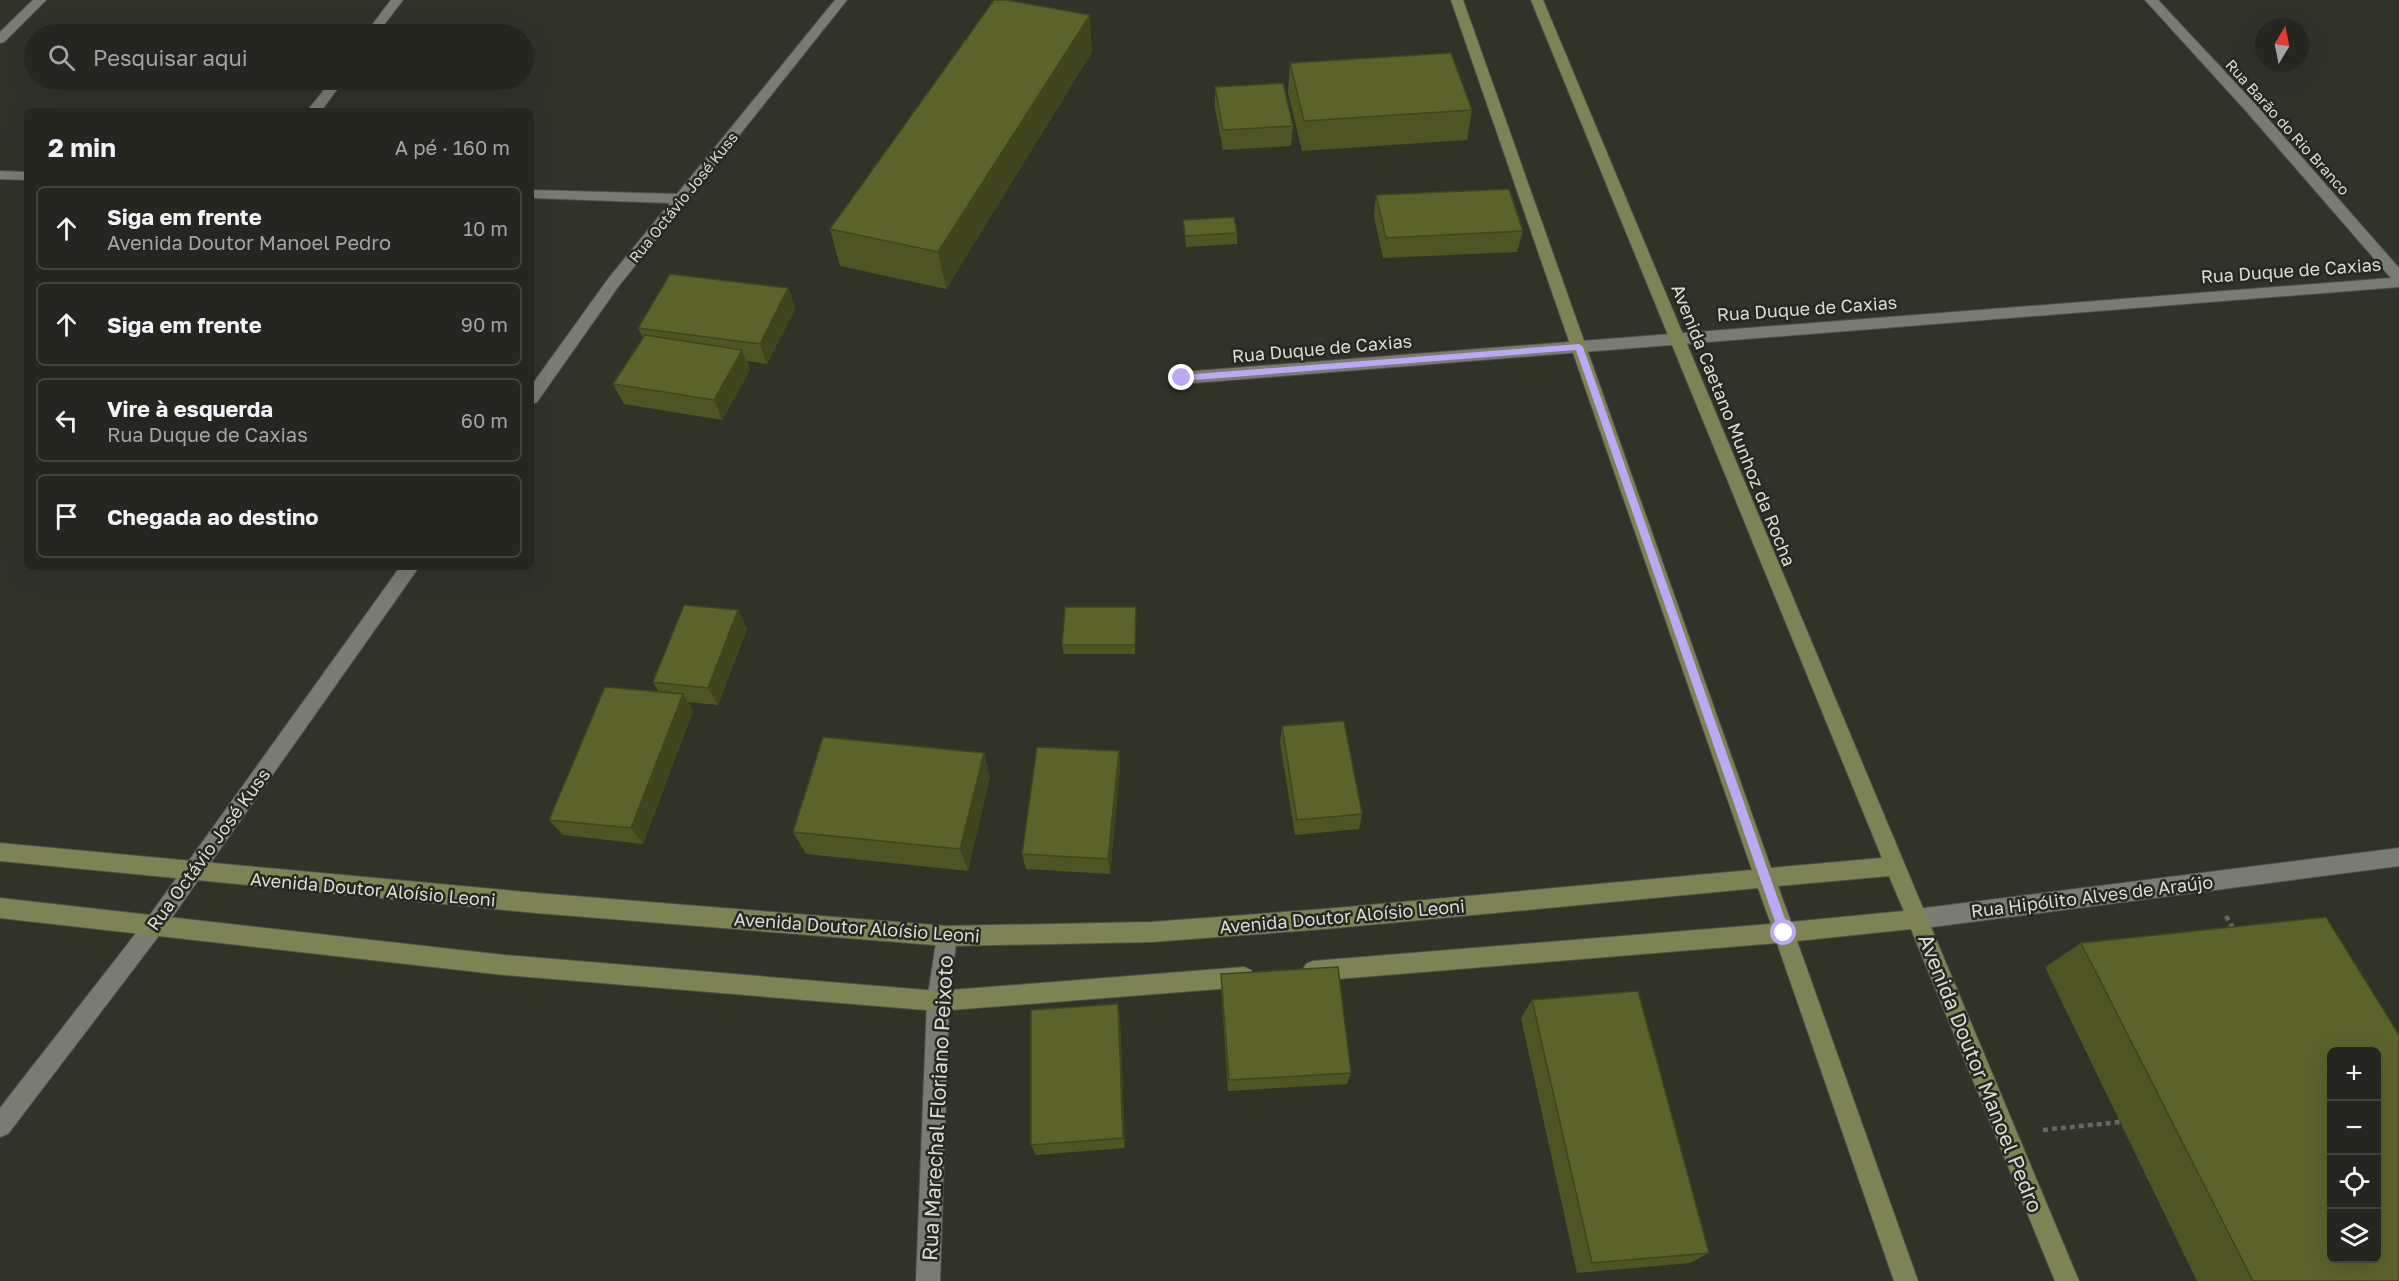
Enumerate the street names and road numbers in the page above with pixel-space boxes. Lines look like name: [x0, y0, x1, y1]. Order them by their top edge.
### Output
street label: Rua Barão do Rio Branco: [2222, 55, 2354, 199]
street label: Rua Octávio José Kuss: [625, 128, 741, 266]
street label: Rua Duque de Caxias: [2200, 253, 2382, 287]
street label: Avenida Caetano Munhoz da Rocha: [1667, 281, 1801, 569]
street label: Rua Duque de Caxias: [1716, 291, 1898, 325]
street label: Rua Duque de Caxias: [1231, 329, 1413, 367]
street label: Rua Octávio José Kuss: [142, 764, 274, 934]
street label: Avenida Doutor Aloísio Leoni: [249, 867, 497, 911]
street label: Rua Hipólito Alves de Araújo: [1970, 870, 2214, 922]
street label: Avenida Doutor Aloísio Leoni: [1218, 894, 1466, 938]
street label: Avenida Doutor Aloísio Leoni: [733, 907, 981, 947]
street label: Avenida Doutor Manoel Pedro: [1913, 930, 2049, 1216]
street label: Rua Marechal Floriano Peixoto: [916, 954, 958, 1262]

